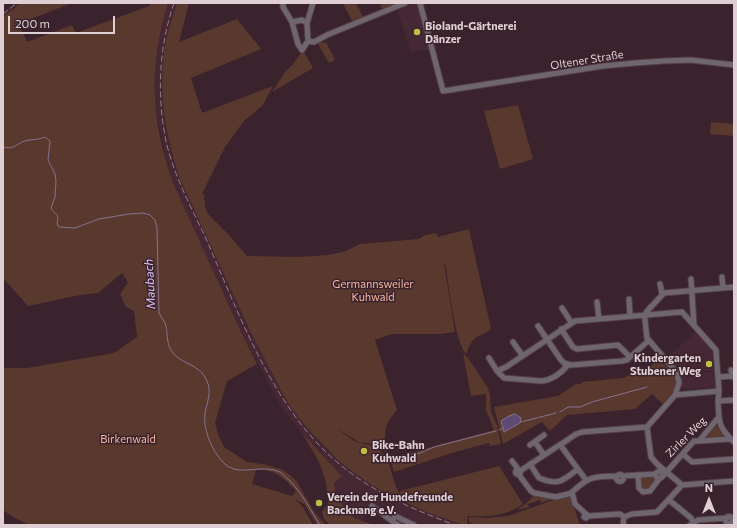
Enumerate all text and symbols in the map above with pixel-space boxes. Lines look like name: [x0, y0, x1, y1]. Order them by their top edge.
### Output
scale bar: [10, 8, 117, 34]
text: 200 m: [15, 16, 50, 30]
place label: Bioland-Gärtnerei Dänzer: [425, 19, 517, 45]
marker: Bioland-Gärtnerei Dänzer: [412, 27, 422, 37]
street label: Oltener Straße: [549, 48, 625, 72]
water label: Maubach: [141, 258, 159, 310]
park label: Germannsweiler Kuhwald: [332, 277, 414, 303]
place label: Kindergarten Stubener Weg: [630, 351, 701, 377]
marker: Kindergarten Stubener Weg: [704, 359, 714, 369]
street label: Zirler Weg: [663, 414, 709, 460]
park label: Birkenwald: [100, 432, 156, 446]
place label: Bike-Bahn Kuhwald: [372, 438, 425, 464]
marker: Bike-Bahn Kuhwald: [359, 446, 369, 456]
north arrow: [689, 480, 729, 520]
text: N: [705, 481, 713, 494]
place label: Verein der Hundefreunde Backnang e.V.: [327, 490, 453, 516]
marker: Verein der Hundefreunde Backnang e.V.: [314, 498, 324, 508]

